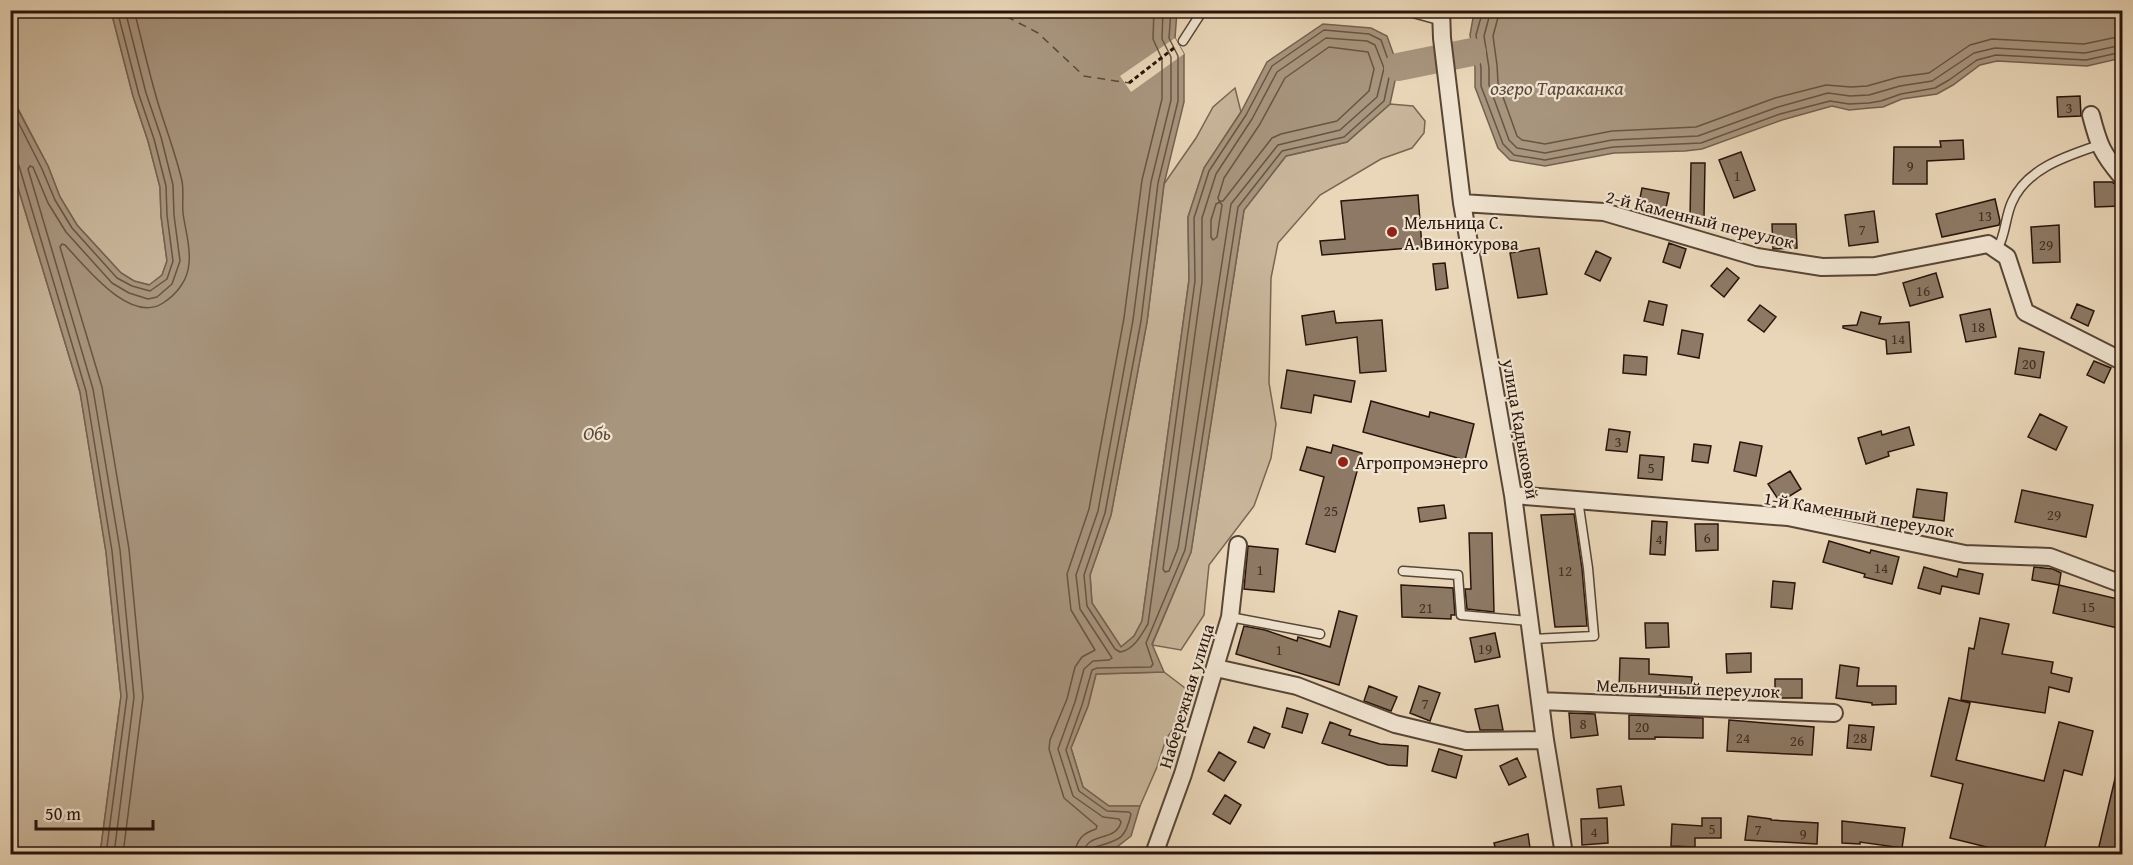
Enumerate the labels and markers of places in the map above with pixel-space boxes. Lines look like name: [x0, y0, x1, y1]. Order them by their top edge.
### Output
place label: Мельница С. А. Винокурова: [1404, 209, 1519, 257]
marker: Мельница С. А. Винокурова: [1385, 225, 1399, 239]
place label: Агропромэнерго: [1355, 449, 1488, 476]
marker: Агропромэнерго: [1336, 455, 1350, 469]

